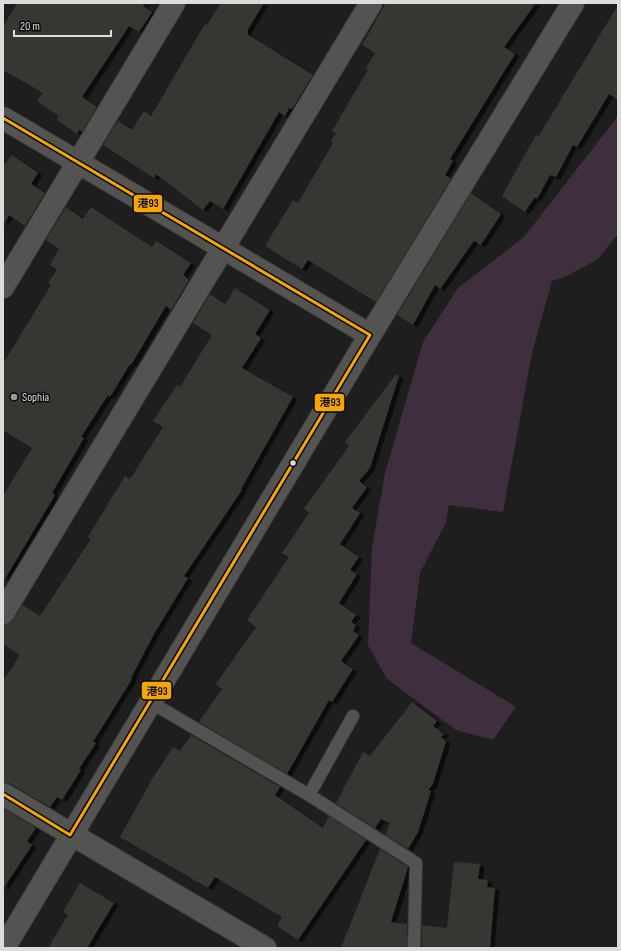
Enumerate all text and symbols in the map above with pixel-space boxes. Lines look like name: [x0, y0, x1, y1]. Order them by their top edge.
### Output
scale bar: [14, 12, 111, 38]
text: 20 m: [20, 19, 40, 34]
line badge: 港93: [133, 194, 163, 213]
text: 港93: [137, 197, 159, 210]
place label: Sophia: [22, 390, 49, 405]
marker: Sophia: [9, 392, 19, 402]
line badge: 港93: [314, 393, 345, 412]
text: 港93: [319, 396, 341, 409]
unlabelled marker: [288, 458, 298, 468]
line badge: 港93: [141, 681, 172, 700]
text: 港93: [146, 685, 168, 698]

